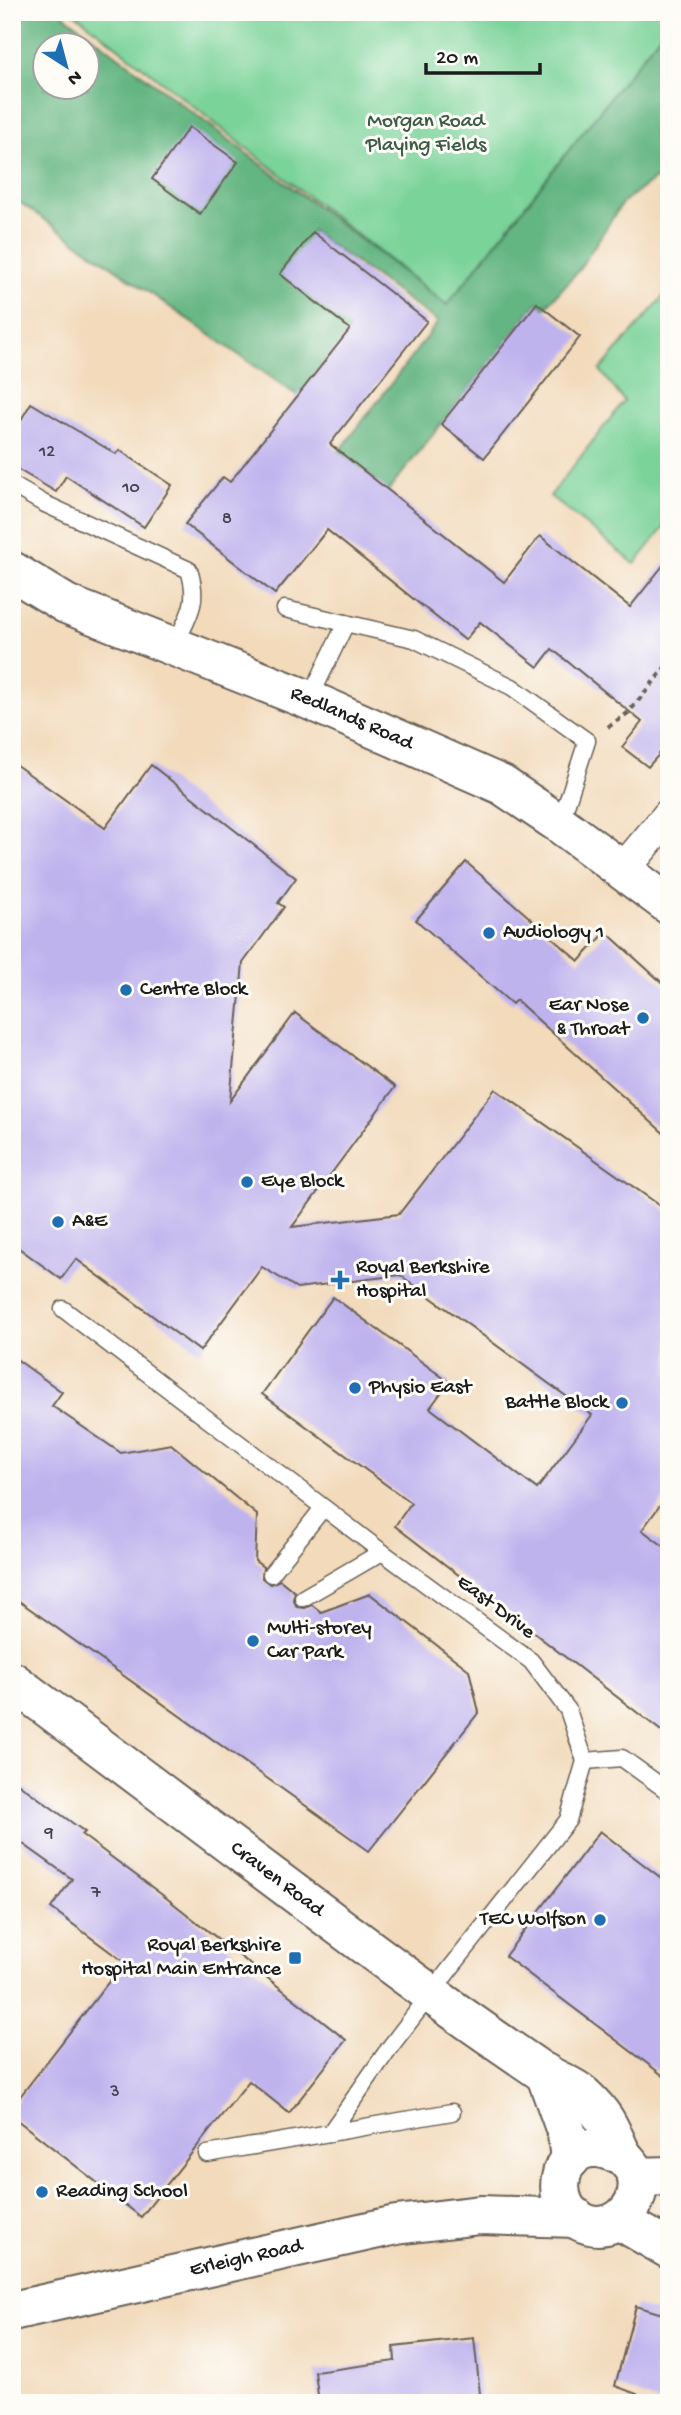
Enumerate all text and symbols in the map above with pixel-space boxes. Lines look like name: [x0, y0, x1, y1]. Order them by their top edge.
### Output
north arrow: [32, 32, 102, 102]
scale bar: [426, 32, 539, 76]
text: 20 m: [436, 47, 478, 72]
text: N: [62, 64, 86, 90]
park label: Morgan Road Playing Fields: [365, 110, 487, 159]
house number: 12: [38, 442, 55, 463]
house number: 10: [121, 478, 140, 499]
house number: 8: [222, 509, 232, 530]
street label: Redlands Road: [286, 681, 418, 757]
place label: Audiology 1: [503, 921, 604, 946]
marker: Audiology 1: [481, 925, 497, 941]
place label: Centre Block: [140, 978, 249, 1003]
marker: Centre Block: [118, 982, 134, 998]
place label: Ear Nose & Throat: [549, 994, 631, 1043]
marker: Ear Nose & Throat: [635, 1010, 651, 1026]
place label: Eye Block: [261, 1170, 346, 1195]
marker: Eye Block: [239, 1174, 255, 1190]
place label: A&E: [72, 1210, 108, 1235]
marker: A&E: [50, 1214, 66, 1230]
place label: Royal Berkshire Hospital: [356, 1256, 491, 1305]
marker: Royal Berkshire Hospital: [330, 1270, 350, 1290]
place label: Physio East: [368, 1376, 474, 1401]
marker: Physio East: [347, 1380, 363, 1396]
place label: Battle Block: [504, 1391, 611, 1416]
marker: Battle Block: [614, 1395, 630, 1411]
street label: East Drive: [451, 1570, 540, 1646]
place label: Multi-storey Car Park: [267, 1617, 372, 1666]
marker: Multi-storey Car Park: [245, 1633, 261, 1649]
house number: 9: [43, 1823, 54, 1844]
street label: Craven Road: [225, 1836, 330, 1924]
house number: 7: [90, 1883, 101, 1904]
place label: TEC Wolfson: [479, 1908, 586, 1933]
marker: TEC Wolfson: [592, 1912, 608, 1928]
place label: Royal Berkshire Hospital Main Entrance: [81, 1934, 282, 1983]
marker: Royal Berkshire Hospital Main Entrance: [287, 1950, 303, 1966]
house number: 3: [109, 2082, 120, 2103]
place label: Reading School: [56, 2180, 188, 2205]
marker: Reading School: [34, 2184, 50, 2200]
street label: Erleigh Road: [188, 2233, 307, 2283]

